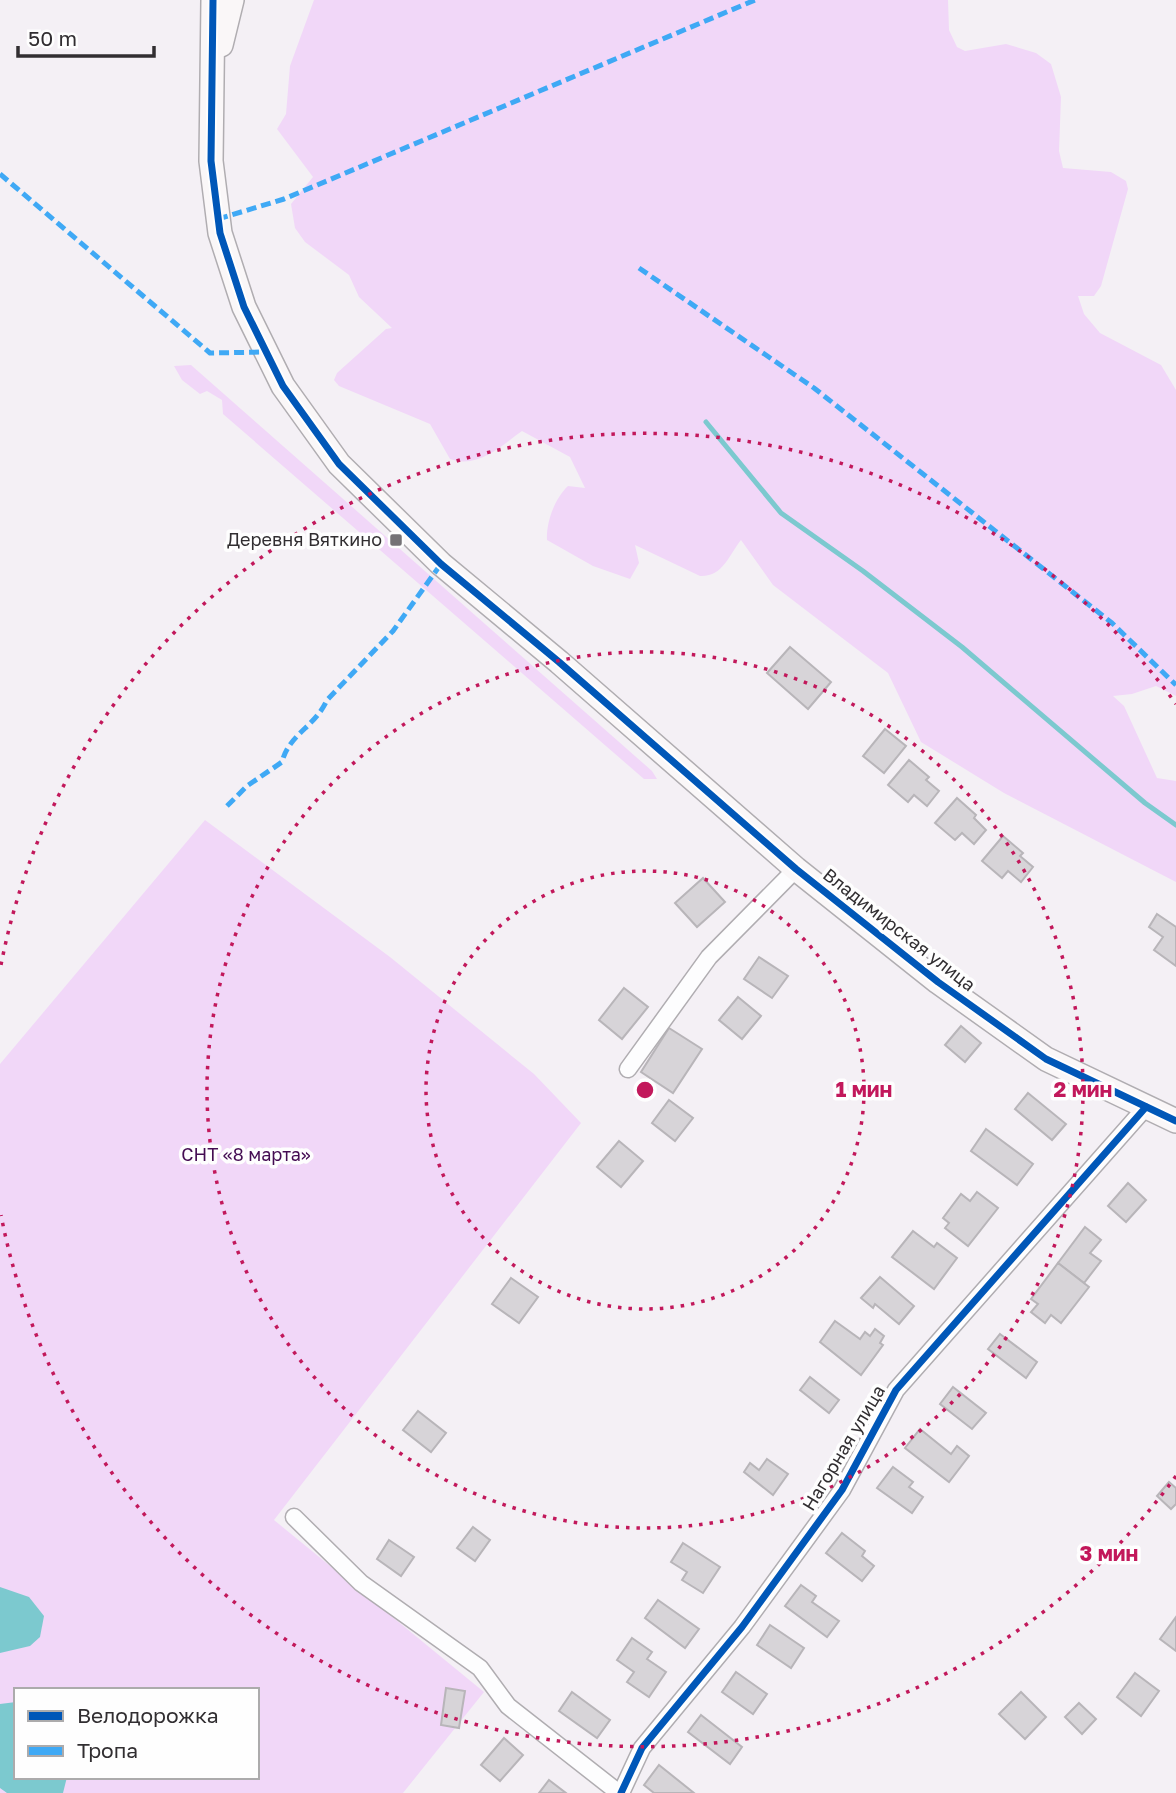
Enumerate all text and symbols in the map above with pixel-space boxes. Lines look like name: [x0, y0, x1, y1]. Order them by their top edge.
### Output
scale bar: [18, 14, 154, 58]
text: 50 m: [28, 25, 77, 51]
place label: Деревня Вяткино: [227, 528, 382, 550]
marker: Деревня Вяткино: [388, 532, 404, 548]
street label: Владимирская улица: [819, 863, 980, 995]
text: 1 мин: [836, 1076, 892, 1102]
text: 2 мин: [1054, 1076, 1112, 1102]
centre of rings: [633, 1078, 657, 1102]
park label: СНТ «8 марта»: [181, 1143, 311, 1165]
street label: Нагорная улица: [797, 1381, 889, 1514]
text: 3 мин: [1080, 1540, 1138, 1566]
legend: [14, 1688, 259, 1779]
text: Велодорожка: [77, 1702, 219, 1728]
text: Тропа: [77, 1737, 138, 1763]

